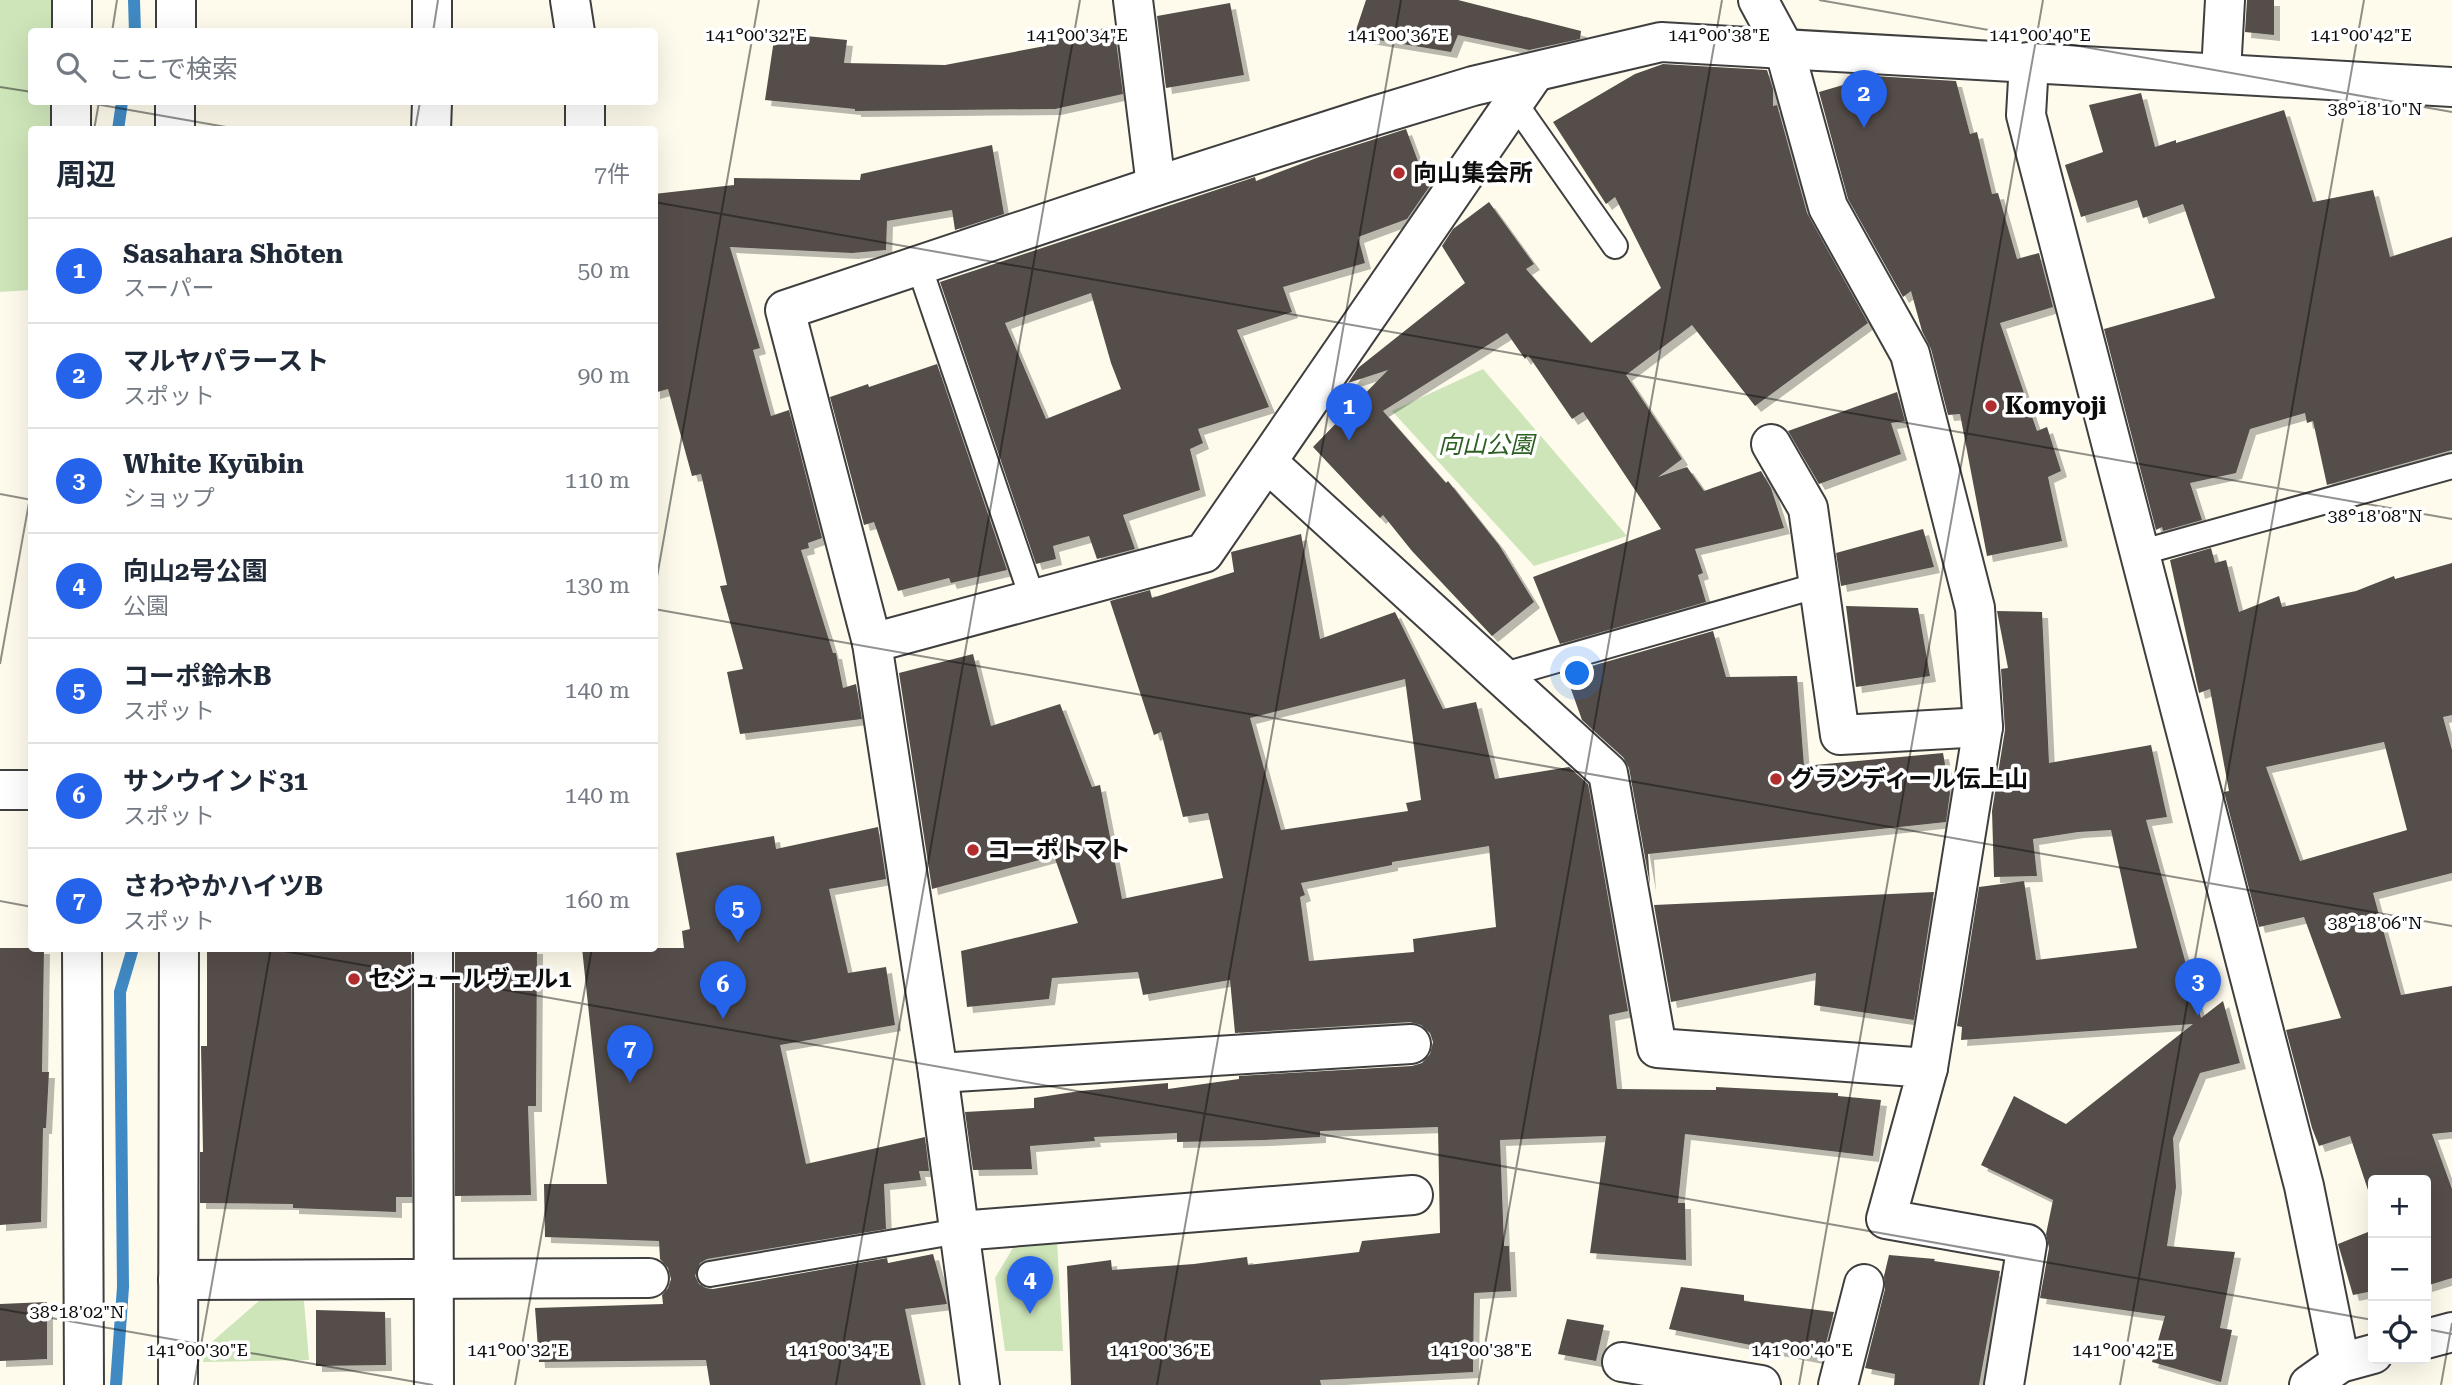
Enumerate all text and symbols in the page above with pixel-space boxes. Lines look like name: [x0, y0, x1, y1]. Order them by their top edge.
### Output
text: 141°00'32"E: [705, 24, 807, 45]
text: 141°00'34"E: [1026, 24, 1128, 45]
text: 141°00'36"E: [1347, 24, 1449, 45]
text: 141°00'38"E: [1668, 24, 1770, 45]
text: 141°00'40"E: [1989, 24, 2091, 45]
text: 141°00'42"E: [2310, 24, 2412, 45]
search box: [28, 28, 658, 105]
icon: search: [52, 48, 90, 86]
text: ここで検索: [108, 54, 238, 84]
pin: 2: [1841, 70, 1887, 128]
text: 38°18'10"N: [2328, 98, 2422, 119]
text: 周辺: [56, 157, 116, 192]
place label: 向山集会所: [1413, 159, 1533, 187]
text: 7件: [594, 161, 630, 188]
marker: 向山集会所: [1391, 165, 1407, 181]
text: Sasahara Shōten: [123, 239, 343, 269]
text: 1: [73, 257, 85, 284]
text: 50 m: [577, 257, 630, 284]
text: スーパー: [123, 275, 215, 302]
text: マルヤパラースト: [123, 346, 329, 376]
text: 2: [73, 362, 85, 389]
text: 90 m: [577, 362, 630, 389]
text: スポット: [123, 383, 215, 410]
pin: 1: [1326, 383, 1372, 441]
place label: Komyoji: [2005, 392, 2107, 420]
marker: Komyoji: [1983, 398, 1999, 414]
park label: 向山公園: [1438, 431, 1537, 459]
text: White Kyūbin: [123, 449, 304, 479]
text: 3: [73, 467, 85, 494]
text: 110 m: [565, 467, 630, 494]
text: ショップ: [123, 485, 215, 512]
text: 38°18'08"N: [2328, 505, 2422, 526]
text: 向山2号公園: [123, 556, 268, 586]
text: 4: [73, 572, 85, 599]
text: 130 m: [565, 572, 630, 599]
text: 公園: [123, 593, 169, 620]
your location: [1560, 656, 1594, 690]
text: コーポ鈴木B: [123, 661, 272, 691]
text: 5: [73, 677, 85, 704]
text: 140 m: [565, 677, 630, 704]
text: スポット: [123, 698, 215, 725]
place label: グランディール伝上山: [1790, 765, 2028, 793]
text: サンウインド31: [123, 766, 308, 796]
marker: グランディール伝上山: [1768, 771, 1784, 787]
text: 6: [73, 782, 85, 809]
text: 140 m: [565, 782, 630, 809]
text: スポット: [123, 803, 215, 830]
place label: コーポトマト: [987, 836, 1131, 864]
marker: コーポトマト: [965, 842, 981, 858]
text: さわやかハイツB: [123, 871, 323, 901]
pin: 5: [715, 885, 761, 943]
text: 7: [73, 887, 85, 914]
text: 160 m: [565, 887, 630, 914]
text: スポット: [123, 908, 215, 935]
text: 38°18'06"N: [2328, 912, 2422, 933]
pin: 3: [2175, 958, 2221, 1016]
pin: 6: [700, 961, 746, 1019]
place label: セジュールヴェル1: [368, 965, 572, 993]
marker: セジュールヴェル1: [346, 971, 362, 987]
pin: 7: [607, 1025, 653, 1083]
map controls: [2368, 1175, 2431, 1364]
button: +: [2368, 1175, 2431, 1238]
button: −: [2368, 1238, 2431, 1301]
pin: 4: [1007, 1256, 1053, 1314]
text: 38°18'02"N: [30, 1301, 124, 1322]
button: locate: [2368, 1301, 2431, 1364]
text: 141°00'30"E: [146, 1339, 248, 1360]
text: 141°00'32"E: [467, 1339, 569, 1360]
text: 141°00'34"E: [788, 1339, 890, 1360]
text: 141°00'36"E: [1109, 1339, 1211, 1360]
text: 141°00'38"E: [1430, 1339, 1532, 1360]
text: 141°00'40"E: [1751, 1339, 1853, 1360]
text: 141°00'42"E: [2072, 1339, 2174, 1360]

